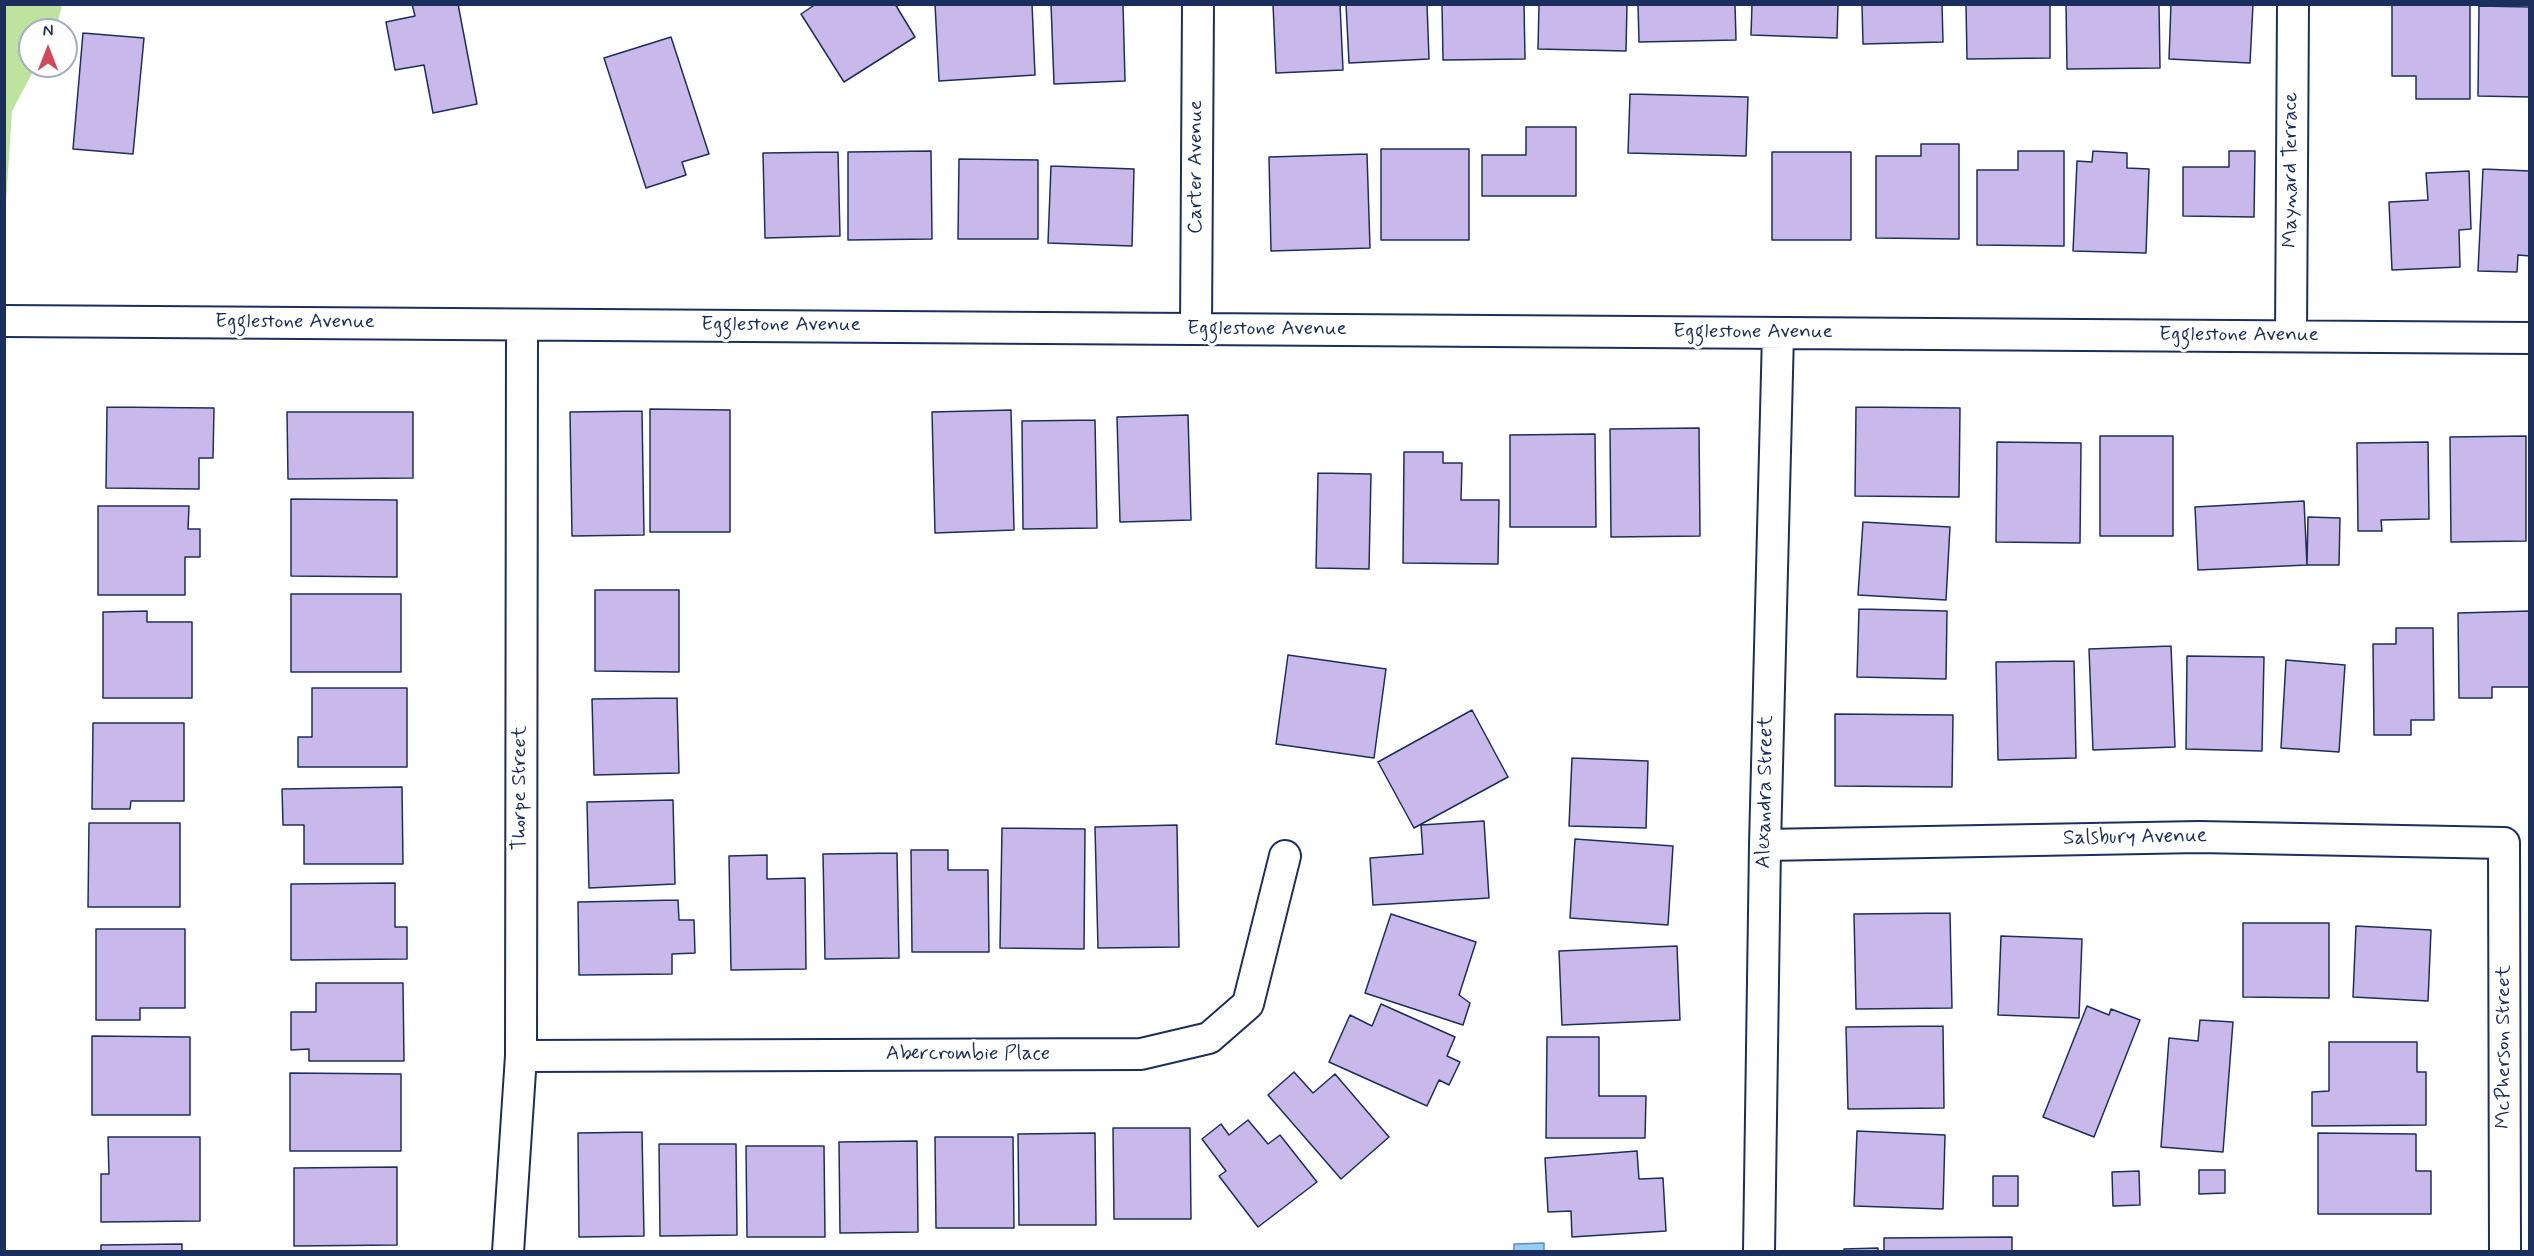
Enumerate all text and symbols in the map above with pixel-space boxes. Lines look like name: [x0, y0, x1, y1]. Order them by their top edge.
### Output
north arrow: [18, 18, 78, 78]
text: N: [43, 21, 53, 42]
street label: Maynard Terrace: [2279, 92, 2305, 248]
street label: Carter Avenue: [1184, 100, 1210, 234]
street label: Egglestone Avenue: [215, 310, 375, 336]
street label: Egglestone Avenue: [701, 313, 861, 339]
street label: Egglestone Avenue: [1187, 317, 1347, 343]
street label: Egglestone Avenue: [1673, 320, 1833, 346]
street label: Egglestone Avenue: [2159, 323, 2319, 349]
street label: Alexandra Street: [1752, 715, 1780, 869]
street label: Thorpe Street: [508, 726, 534, 850]
street label: Salsbury Avenue: [2063, 824, 2207, 852]
street label: McPherson Street: [2492, 965, 2518, 1129]
street label: Abercrombie Place: [886, 1042, 1050, 1068]

